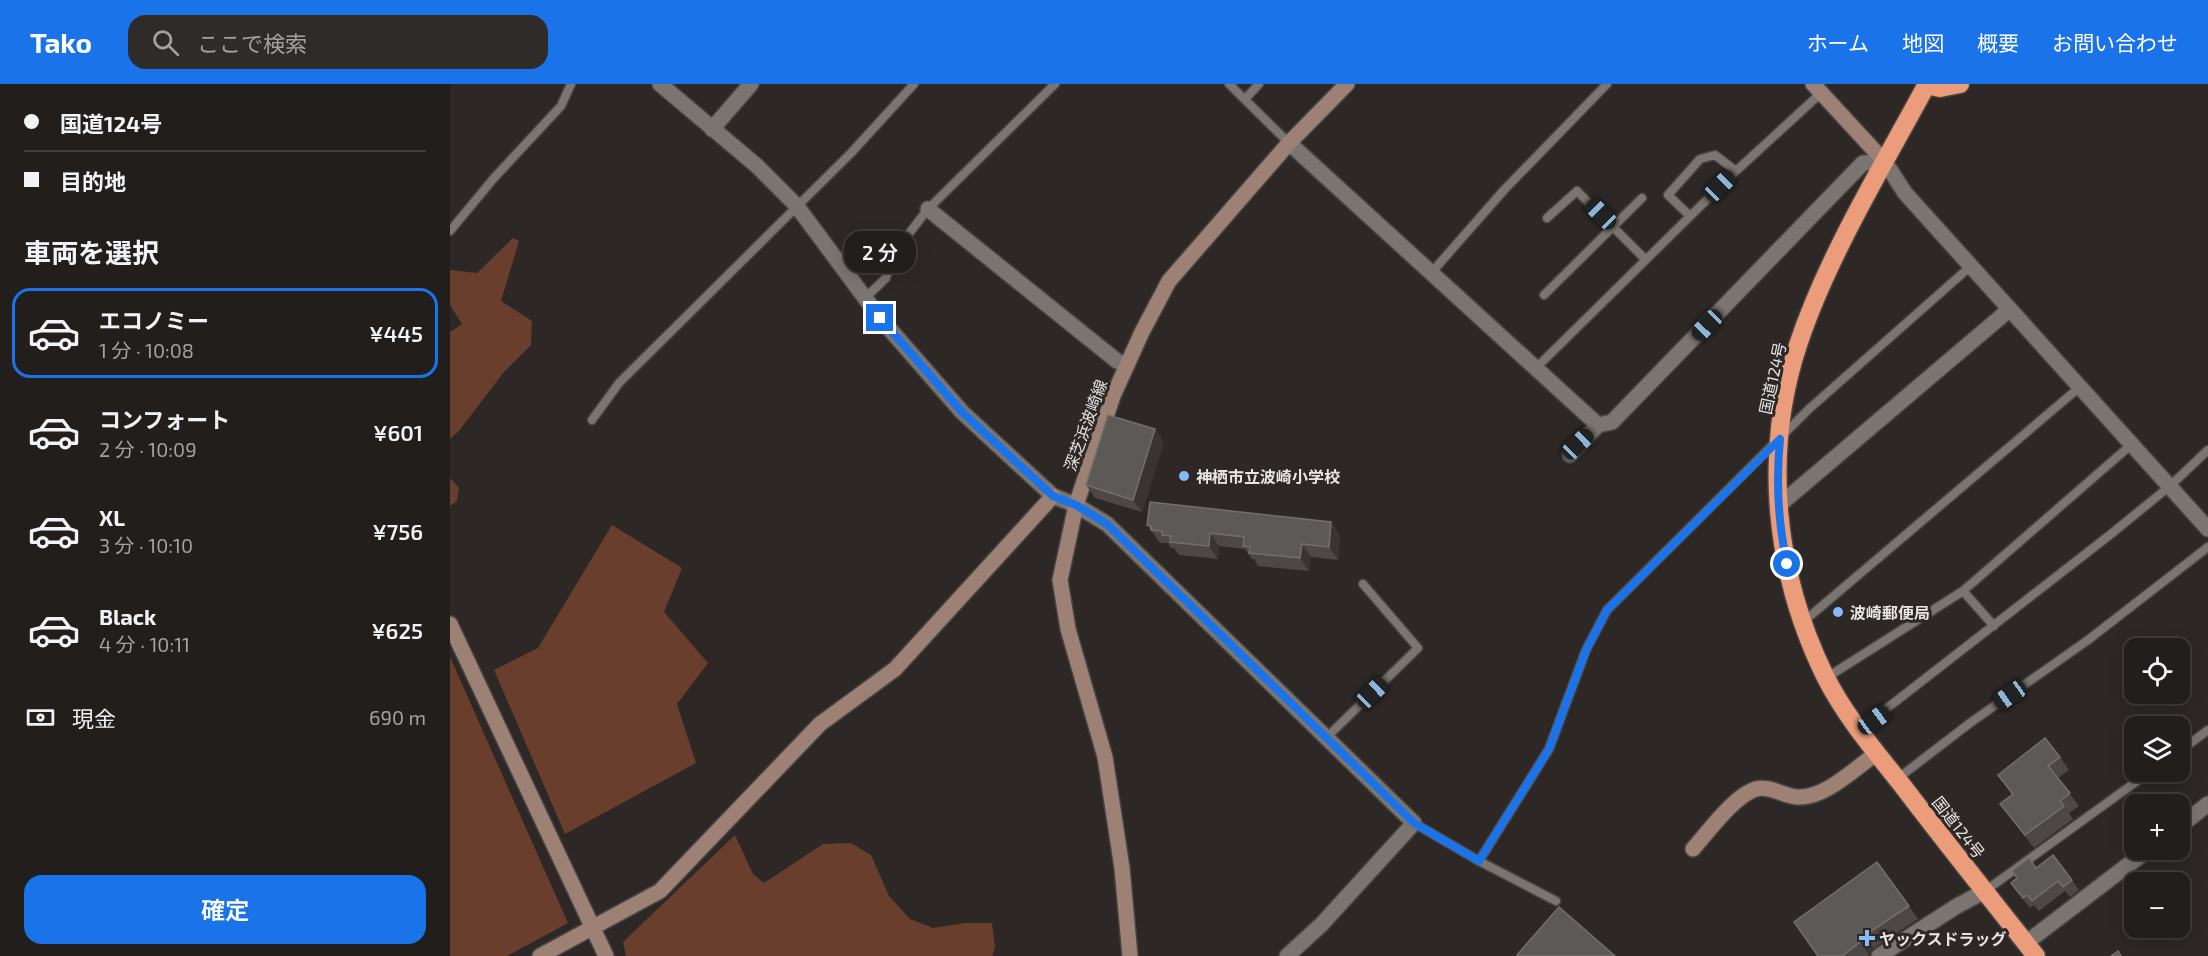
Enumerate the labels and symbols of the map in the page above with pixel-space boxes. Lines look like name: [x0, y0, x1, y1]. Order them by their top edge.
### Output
car: [1701, 167, 1739, 205]
car: [1582, 195, 1620, 233]
callout: 2 分: [844, 231, 916, 273]
route end: [866, 304, 893, 331]
car: [1688, 306, 1726, 344]
street label: 国道124号: [1755, 340, 1789, 416]
street label: 深芝浜波崎線: [1060, 377, 1110, 473]
car: [1559, 425, 1597, 463]
place label: 神栖市立波崎小学校: [1196, 467, 1340, 486]
marker: 神栖市立波崎小学校: [1177, 469, 1191, 483]
route start: [1773, 550, 1800, 577]
place label: 波崎郵便局: [1850, 603, 1930, 622]
marker: 波崎郵便局: [1831, 605, 1845, 619]
car: [1353, 674, 1391, 712]
car: [1990, 677, 2030, 713]
car: [1854, 702, 1894, 738]
street label: 国道124号: [1929, 792, 1989, 862]
place label: ヤックスドラッグ: [1879, 929, 2007, 948]
marker: ヤックスドラッグ: [1860, 931, 1874, 945]

